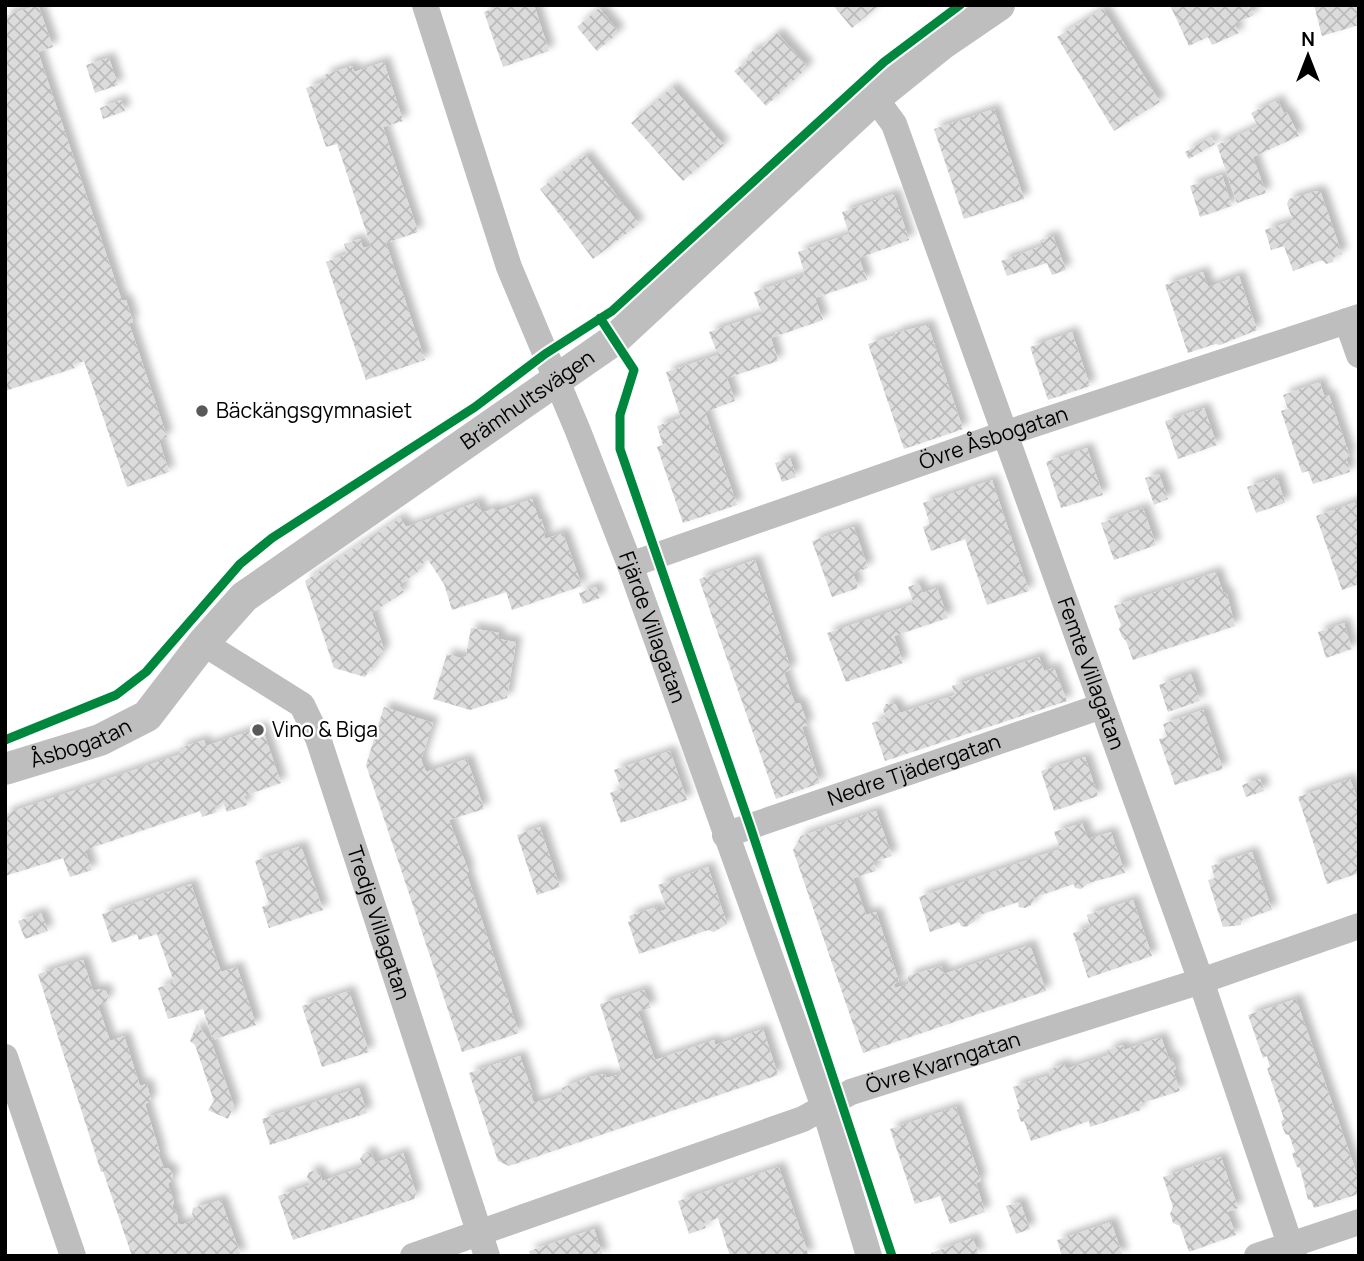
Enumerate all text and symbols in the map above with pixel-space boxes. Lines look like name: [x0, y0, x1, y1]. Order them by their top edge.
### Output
north arrow: [1273, 21, 1343, 91]
text: N: [1301, 26, 1315, 52]
street label: Brämhultsvägen: [455, 343, 599, 455]
place label: Bäckängsgymnasiet: [216, 396, 412, 424]
street label: Övre Åsbogatan: [915, 399, 1071, 476]
marker: Bäckängsgymnasiet: [194, 403, 210, 419]
street label: Fjärde Villagatan: [613, 547, 693, 707]
street label: Femte Villagatan: [1052, 593, 1132, 753]
street label: Åsbogatan: [26, 711, 136, 774]
place label: Vino & Biga: [272, 715, 378, 743]
marker: Vino & Biga: [250, 722, 266, 738]
street label: Nedre Tjädergatan: [824, 727, 1004, 812]
street label: Tredje Villagatan: [341, 842, 418, 1003]
street label: Övre Kvarngatan: [862, 1024, 1024, 1099]

